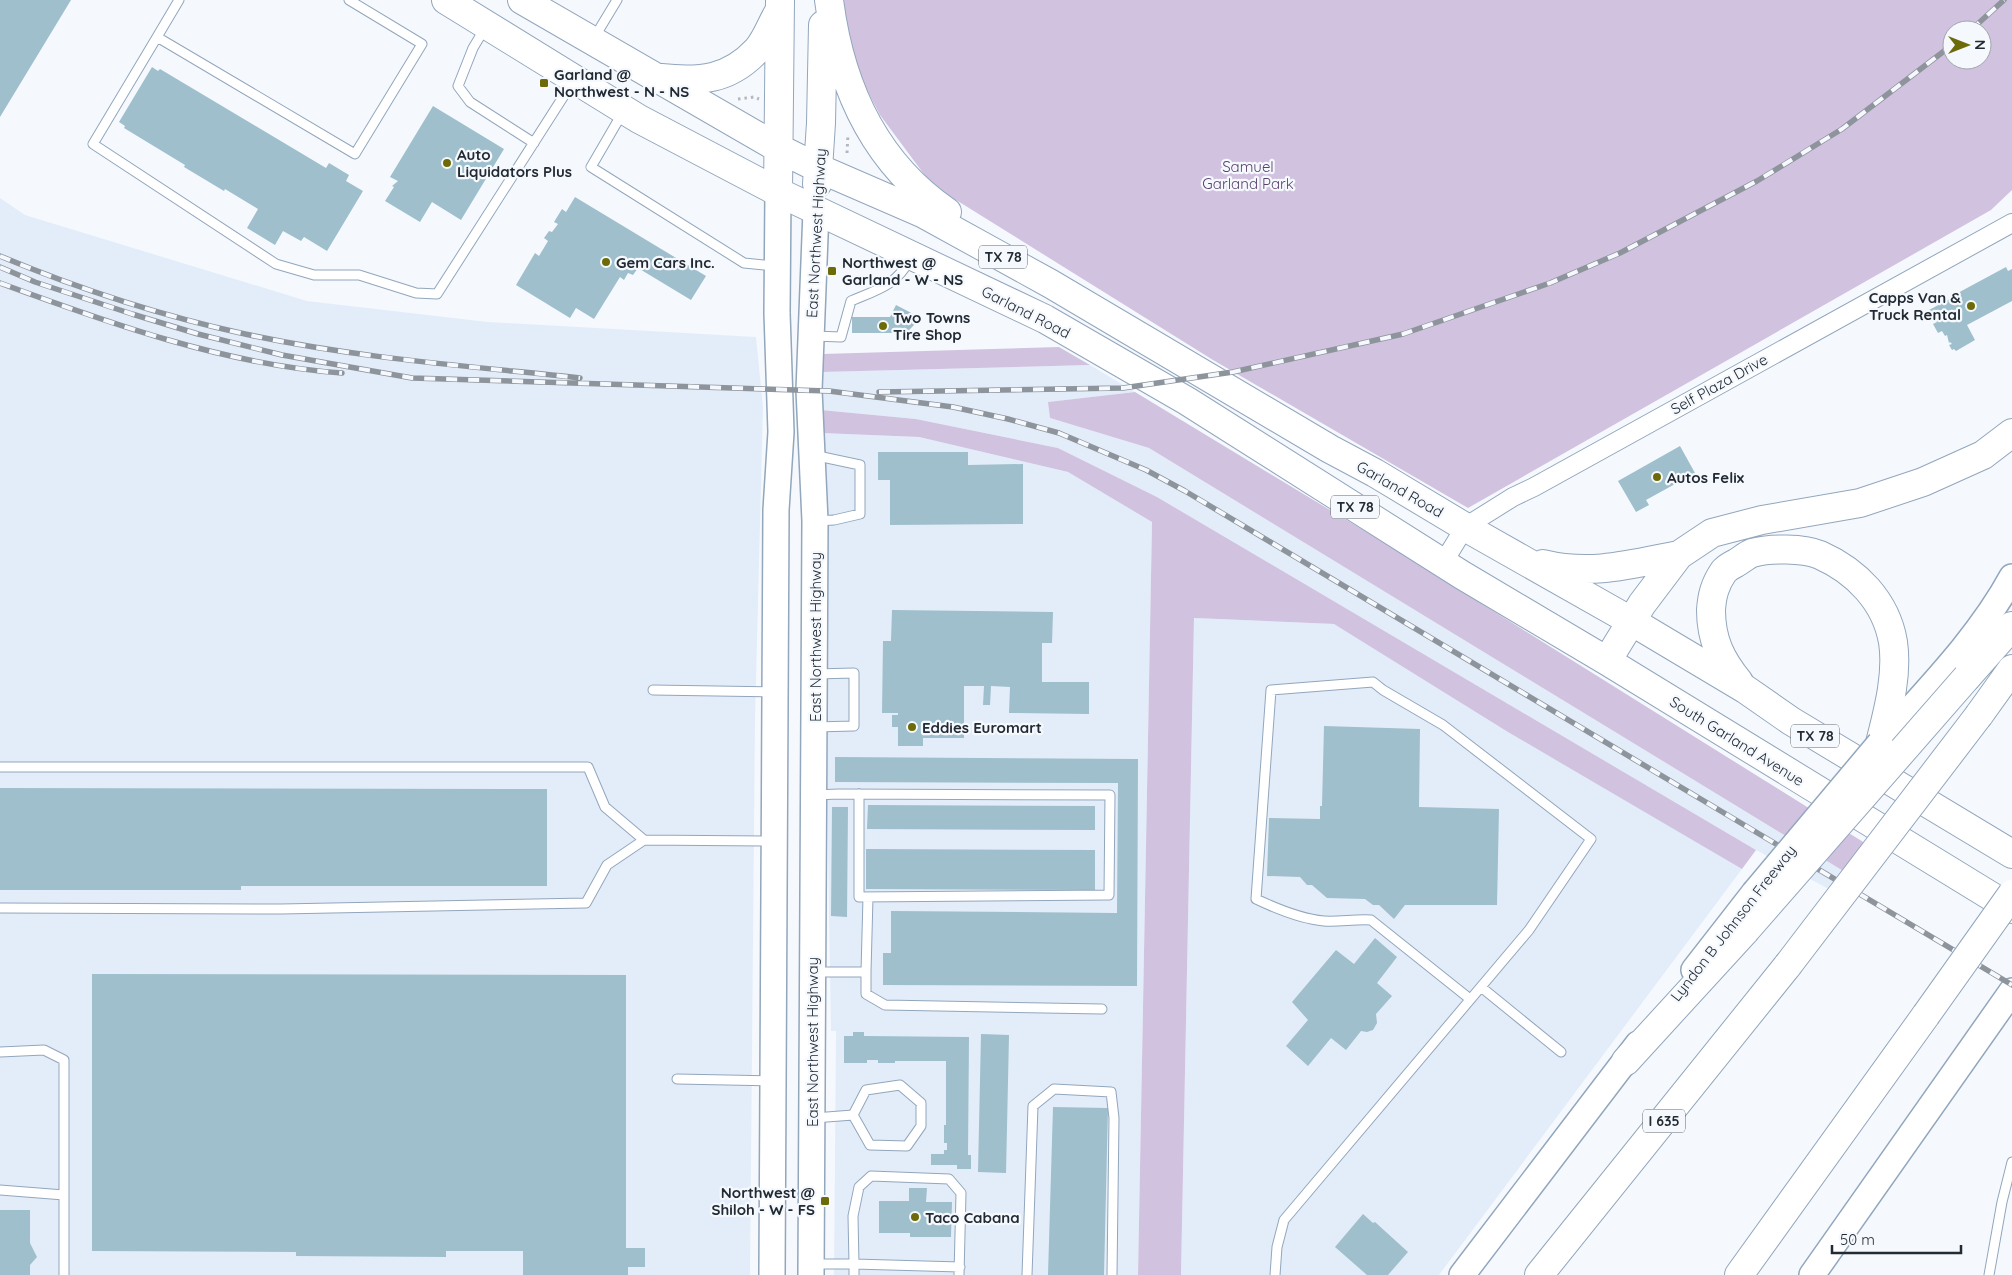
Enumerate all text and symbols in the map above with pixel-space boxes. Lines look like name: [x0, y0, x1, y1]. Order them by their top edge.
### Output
north arrow: [1942, 20, 1992, 70]
text: N: [1971, 40, 1989, 50]
place label: Garland @ Northwest - N - NS: [554, 65, 689, 101]
marker: Garland @ Northwest - N - NS: [538, 77, 550, 89]
place label: Auto Liquidators Plus: [457, 145, 572, 181]
street label: East Northwest Highway: [802, 148, 830, 318]
marker: Auto Liquidators Plus: [441, 157, 453, 169]
park label: Samuel Garland Park: [1202, 157, 1294, 193]
road number: TX 78: [979, 246, 1027, 268]
place label: Gem Cars Inc.: [616, 253, 715, 272]
place label: Northwest @ Garland - W - NS: [842, 253, 963, 289]
marker: Gem Cars Inc.: [600, 256, 612, 268]
marker: Northwest @ Garland - W - NS: [826, 265, 838, 277]
street label: Garland Road: [978, 281, 1074, 343]
place label: Capps Van & Truck Rental: [1869, 288, 1961, 324]
marker: Capps Van & Truck Rental: [1965, 300, 1977, 312]
place label: Two Towns Tire Shop: [893, 308, 970, 344]
marker: Two Towns Tire Shop: [877, 320, 889, 332]
street label: Self Plaza Drive: [1667, 350, 1771, 418]
street label: Garland Road: [1353, 456, 1447, 522]
place label: Autos Felix: [1667, 468, 1745, 487]
marker: Autos Felix: [1651, 471, 1663, 483]
road number: TX 78: [1331, 496, 1379, 518]
street label: East Northwest Highway: [806, 552, 825, 722]
street label: South Garland Avenue: [1666, 692, 1808, 790]
place label: Eddies Euromart: [922, 718, 1042, 737]
marker: Eddies Euromart: [906, 721, 918, 733]
road number: TX 78: [1791, 724, 1839, 748]
street label: Lyndon B Johnson Freeway: [1666, 841, 1800, 1005]
street label: East Northwest Highway: [803, 957, 822, 1127]
road number: I 635: [1643, 1110, 1685, 1132]
place label: Northwest @ Shiloh - W - FS: [712, 1183, 815, 1219]
marker: Northwest @ Shiloh - W - FS: [819, 1195, 831, 1207]
place label: Taco Cabana: [925, 1208, 1020, 1227]
marker: Taco Cabana: [909, 1211, 921, 1223]
scale bar: [1832, 1222, 1961, 1254]
text: 50 m: [1840, 1230, 1875, 1249]

